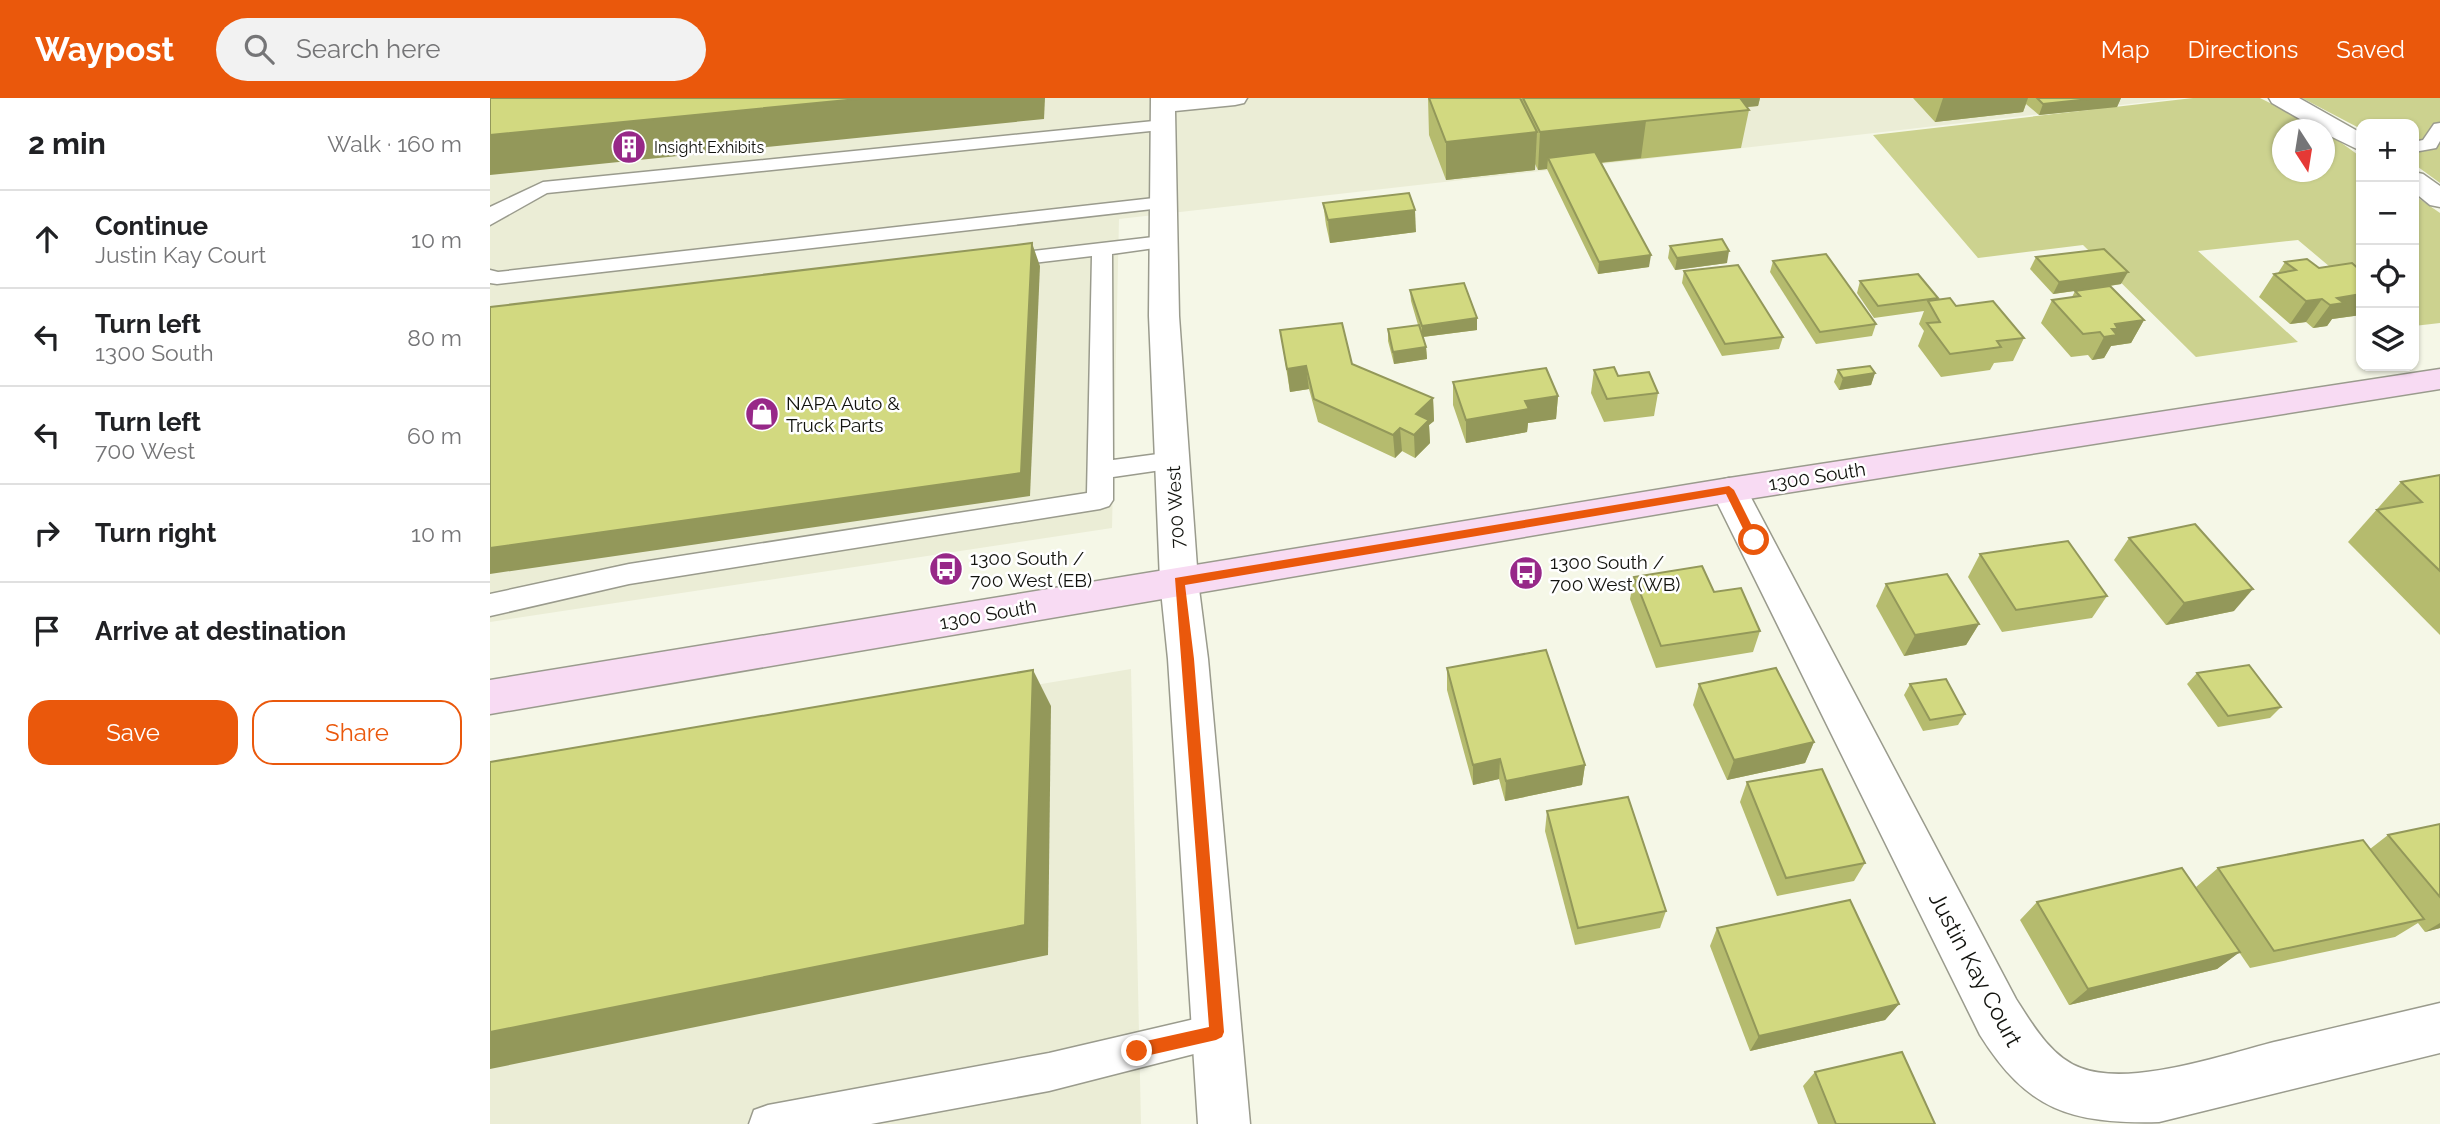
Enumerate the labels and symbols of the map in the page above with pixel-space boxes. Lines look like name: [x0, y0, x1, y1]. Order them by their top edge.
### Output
north arrow: [2272, 119, 2335, 182]
building icon: Insight Exhibits: [610, 128, 648, 166]
place label: Insight Exhibits: [654, 138, 764, 157]
place label: NAPA Auto & Truck Parts: [786, 392, 900, 436]
shop icon: NAPA Auto & Truck Parts: [743, 395, 781, 433]
street label: 1300 South: [1767, 457, 1867, 495]
street label: 700 West: [1162, 464, 1188, 549]
route start: [1738, 524, 1769, 555]
place label: 1300 South / 700 West (EB): [970, 547, 1092, 591]
bus stop icon: 1300 South / 700 West (EB): [927, 550, 965, 588]
place label: 1300 South / 700 West (WB): [1550, 551, 1680, 595]
bus stop icon: 1300 South / 700 West (WB): [1507, 554, 1545, 592]
street label: 1300 South: [938, 595, 1038, 633]
street label: Justin Kay Court: [1924, 887, 2028, 1051]
route end: [1121, 1035, 1152, 1066]

